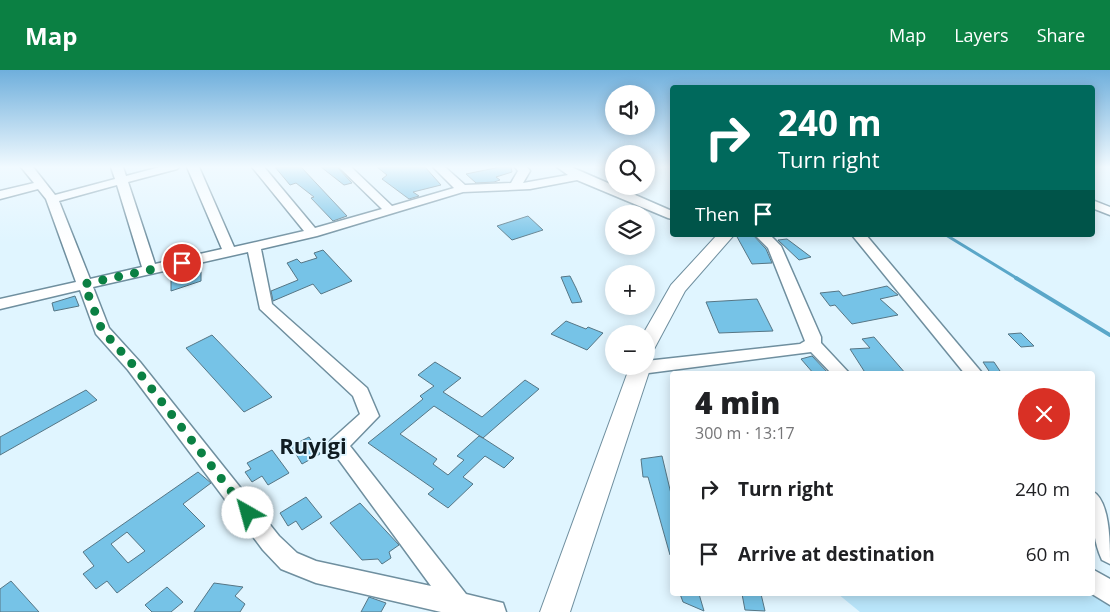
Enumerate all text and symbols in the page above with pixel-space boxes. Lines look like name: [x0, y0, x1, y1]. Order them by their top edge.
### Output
text: Map: [25, 19, 77, 52]
text: Map: [889, 23, 926, 47]
text: Layers: [954, 23, 1009, 47]
text: Share: [1037, 23, 1085, 47]
map controls: [605, 85, 655, 375]
button: sound: [605, 85, 655, 135]
text: 240 m: [778, 99, 882, 146]
icon: right: [695, 105, 760, 170]
text: Turn right: [778, 144, 880, 174]
button: search: [605, 145, 655, 195]
icon: arrive: [749, 200, 777, 228]
text: Then: [695, 201, 739, 227]
button: layers: [605, 205, 655, 255]
pin: [161, 242, 203, 284]
icon: arrive: [168, 249, 196, 277]
button: +: [605, 265, 655, 315]
button: −: [605, 325, 655, 375]
text: 4 min: [695, 382, 780, 423]
button: close: [1018, 388, 1070, 440]
text: 300 m · 13:17: [695, 422, 795, 444]
district label: Ruyigi: [279, 430, 347, 460]
icon: right: [695, 475, 723, 503]
text: Turn right: [738, 476, 833, 502]
text: 240 m: [1015, 476, 1070, 502]
position arrow: [221, 486, 273, 538]
icon: arrive: [695, 540, 723, 568]
text: Arrive at destination: [738, 541, 935, 567]
text: 60 m: [1026, 541, 1070, 567]

